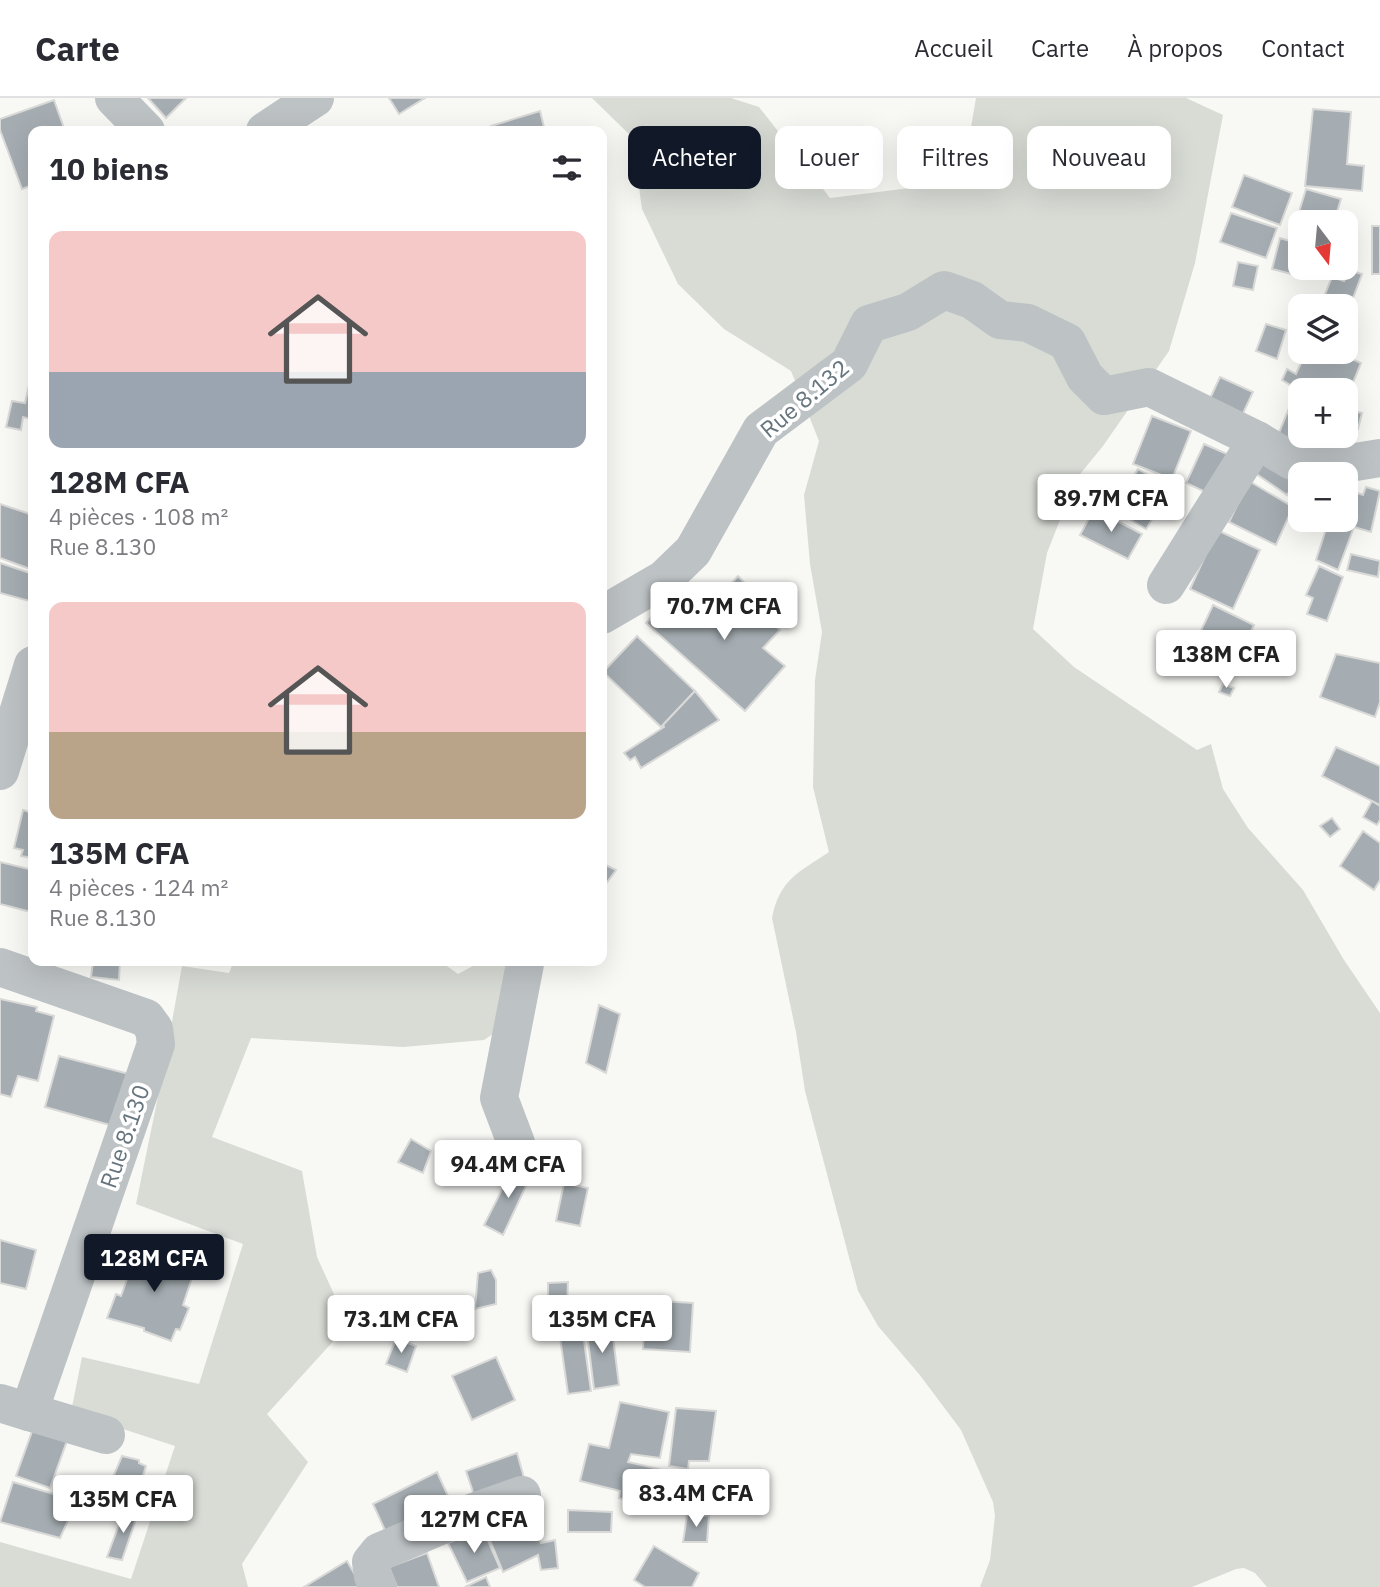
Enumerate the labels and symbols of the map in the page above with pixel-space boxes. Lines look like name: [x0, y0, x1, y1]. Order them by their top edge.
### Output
north arrow: [1288, 210, 1358, 280]
street label: Rue 8.132: [753, 352, 855, 444]
pin: 89.7M CFA: [1031, 474, 1191, 534]
pin: 70.7M CFA: [644, 582, 804, 642]
pin: 138M CFA: [1154, 630, 1298, 690]
street label: Rue 8.130: [92, 1080, 156, 1192]
pin: 94.4M CFA: [428, 1140, 588, 1200]
pin: 128M CFA: [82, 1234, 226, 1294]
pin: 73.1M CFA: [321, 1296, 481, 1355]
pin: 135M CFA: [530, 1296, 674, 1355]
pin: 83.4M CFA: [616, 1470, 776, 1529]
pin: 135M CFA: [51, 1476, 195, 1535]
pin: 127M CFA: [402, 1496, 546, 1555]

